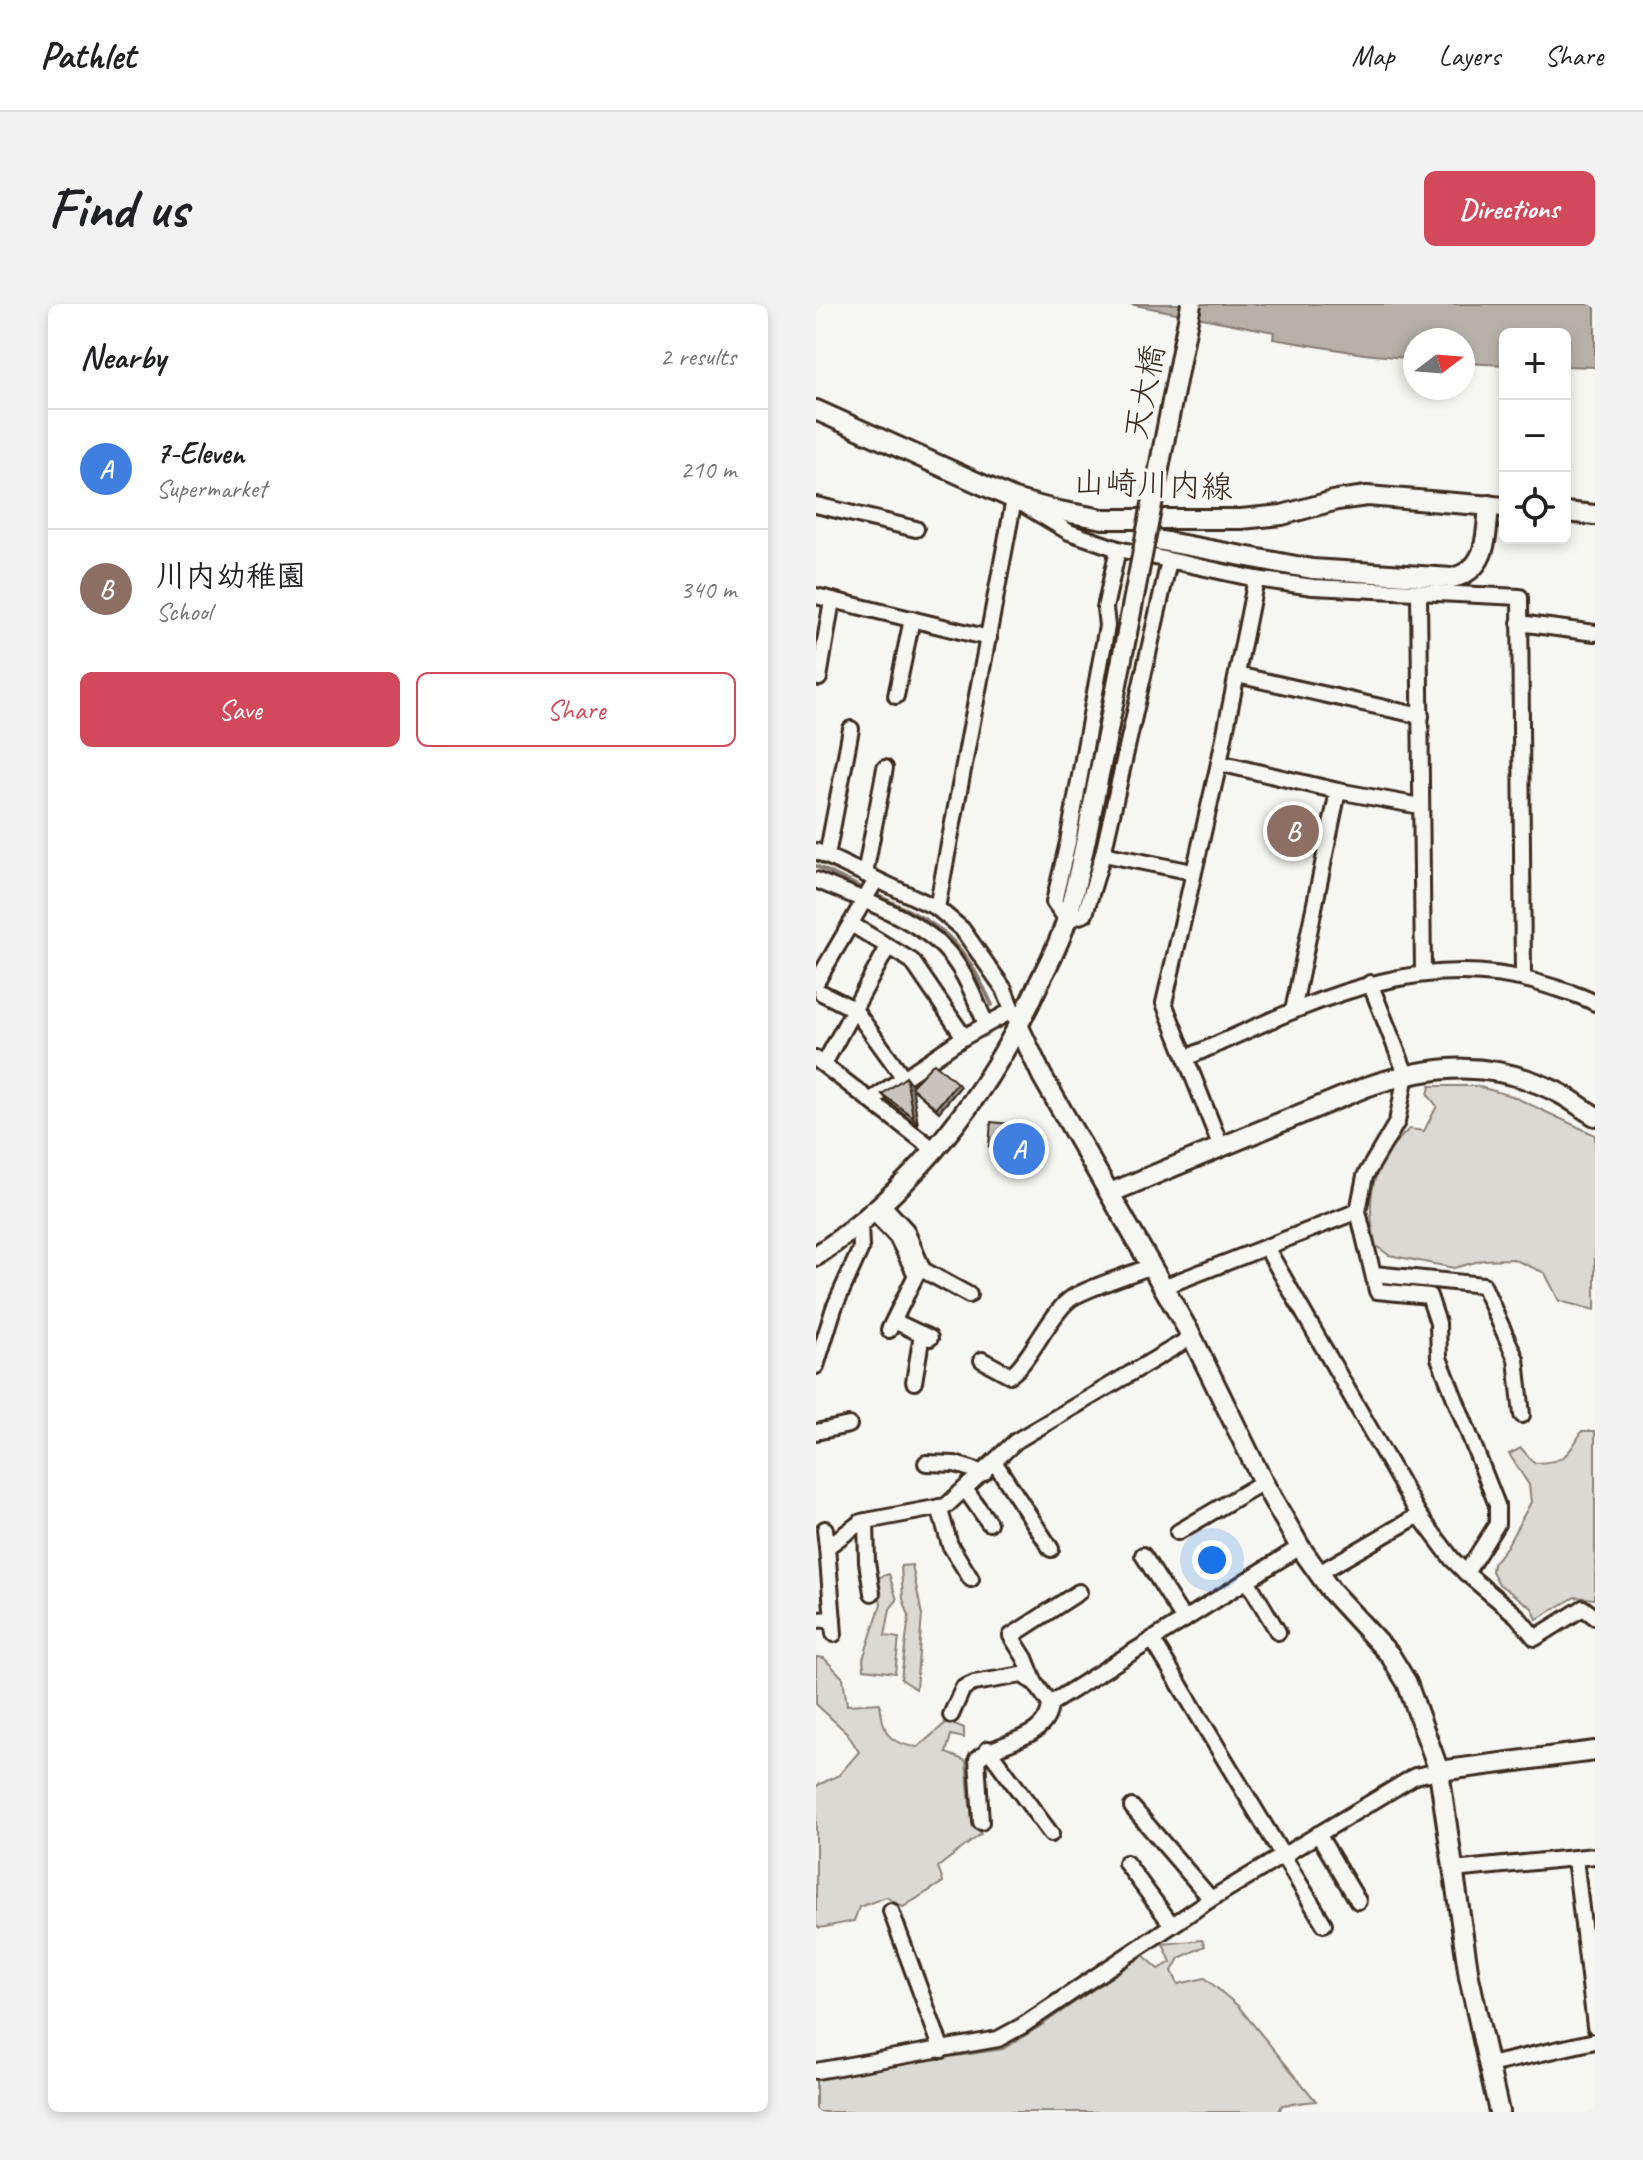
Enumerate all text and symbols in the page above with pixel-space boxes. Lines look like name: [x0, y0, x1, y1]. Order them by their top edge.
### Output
text: Pathlet: [40, 32, 135, 79]
text: Map: [1352, 38, 1395, 73]
text: Layers: [1439, 38, 1500, 73]
text: Share: [1544, 38, 1603, 73]
button: Directions: [1424, 171, 1595, 246]
text: Find us: [48, 173, 188, 244]
north arrow: [1403, 328, 1475, 400]
map controls: [1499, 328, 1571, 544]
button: +: [1499, 328, 1571, 400]
text: Nearby: [80, 335, 166, 378]
text: 2 results: [660, 340, 736, 373]
street label: 天大橋: [1115, 341, 1174, 443]
button: −: [1499, 400, 1571, 472]
text: 7-Eleven: [156, 434, 244, 472]
text: A: [99, 453, 113, 486]
text: 210 m: [680, 453, 736, 486]
street label: 山崎川内線: [1072, 461, 1234, 508]
text: Supermarket: [156, 472, 267, 505]
button: locate: [1499, 472, 1571, 544]
text: 川内幼稚園: [156, 557, 306, 595]
text: B: [99, 573, 113, 606]
text: 340 m: [680, 573, 736, 606]
text: School: [156, 595, 212, 628]
button: Save: [80, 672, 400, 747]
button: Share: [416, 672, 736, 747]
pin: B: [1267, 801, 1319, 861]
pin: A: [993, 1119, 1045, 1179]
your location: [1192, 1540, 1232, 1580]

